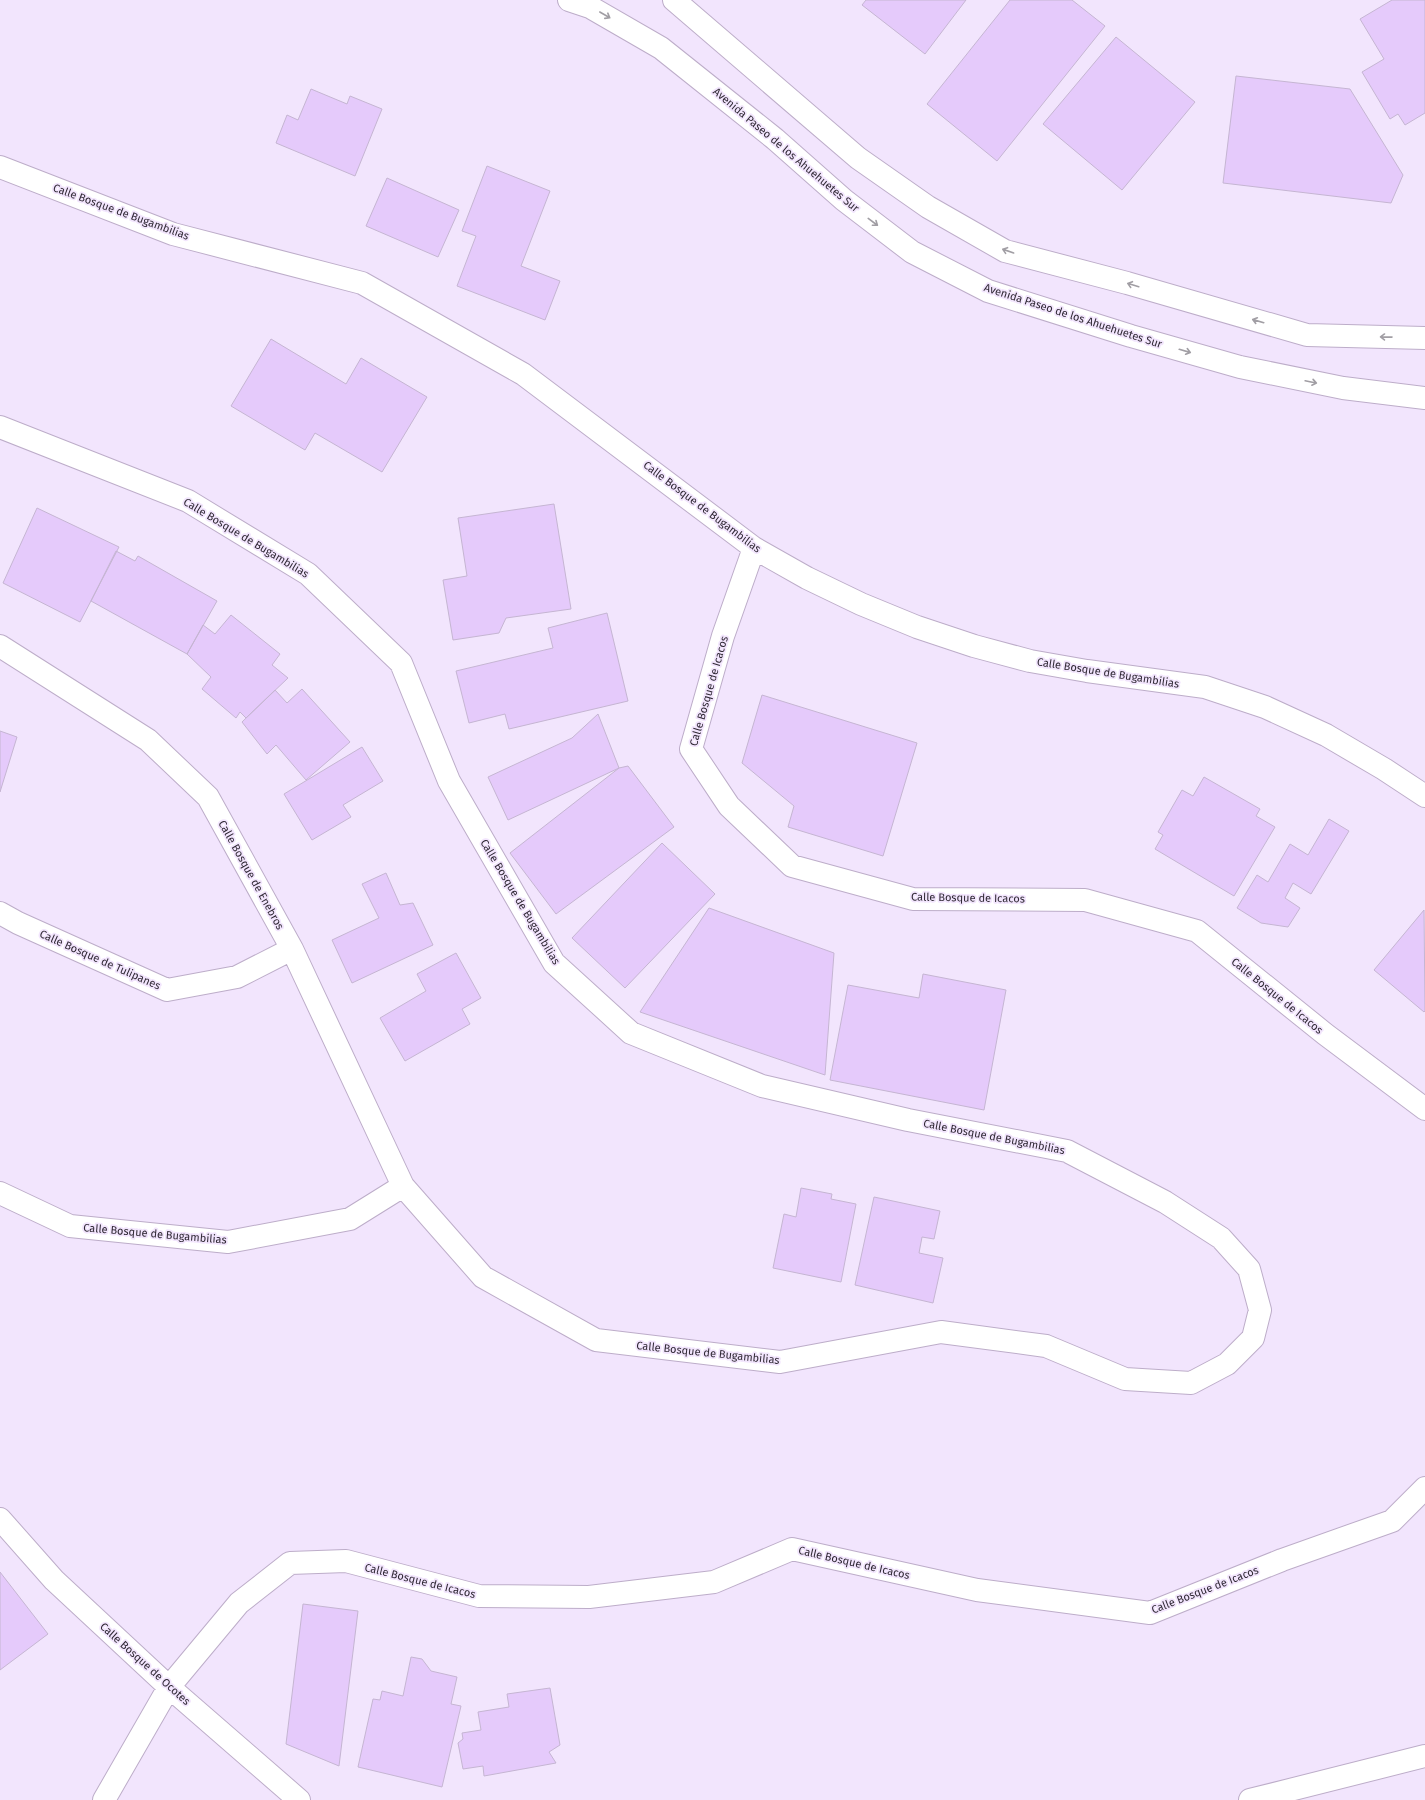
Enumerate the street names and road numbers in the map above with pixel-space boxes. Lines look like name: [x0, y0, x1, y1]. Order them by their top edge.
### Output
street label: Avenida Paseo de los Ahuehuetes Sur: [710, 85, 862, 215]
street label: Calle Bosque de Bugambilias: [51, 181, 191, 243]
street label: Avenida Paseo de los Ahuehuetes Sur: [982, 281, 1164, 351]
street label: Calle Bosque de Bugambilias: [641, 459, 763, 555]
street label: Calle Bosque de Bugambilias: [181, 495, 311, 581]
street label: Calle Bosque de Icacos: [687, 634, 731, 748]
street label: Calle Bosque de Bugambilias: [1036, 655, 1180, 691]
street label: Calle Bosque de Enebros: [215, 818, 287, 932]
street label: Calle Bosque de Bugambilias: [477, 837, 563, 967]
street label: Calle Bosque de Icacos: [911, 891, 1025, 905]
street label: Calle Bosque de Tulipanes: [38, 927, 162, 993]
street label: Calle Bosque de Icacos: [1229, 955, 1325, 1037]
street label: Calle Bosque de Bugambilias: [922, 1117, 1066, 1157]
street label: Calle Bosque de Bugambilias: [83, 1221, 227, 1247]
street label: Calle Bosque de Bugambilias: [636, 1339, 780, 1367]
street label: Calle Bosque de Icacos: [797, 1544, 911, 1582]
street label: Calle Bosque de Icacos: [363, 1561, 477, 1601]
street label: Calle Bosque de Icacos: [1150, 1564, 1260, 1616]
street label: Calle Bosque de Ocotes: [97, 1620, 193, 1708]

